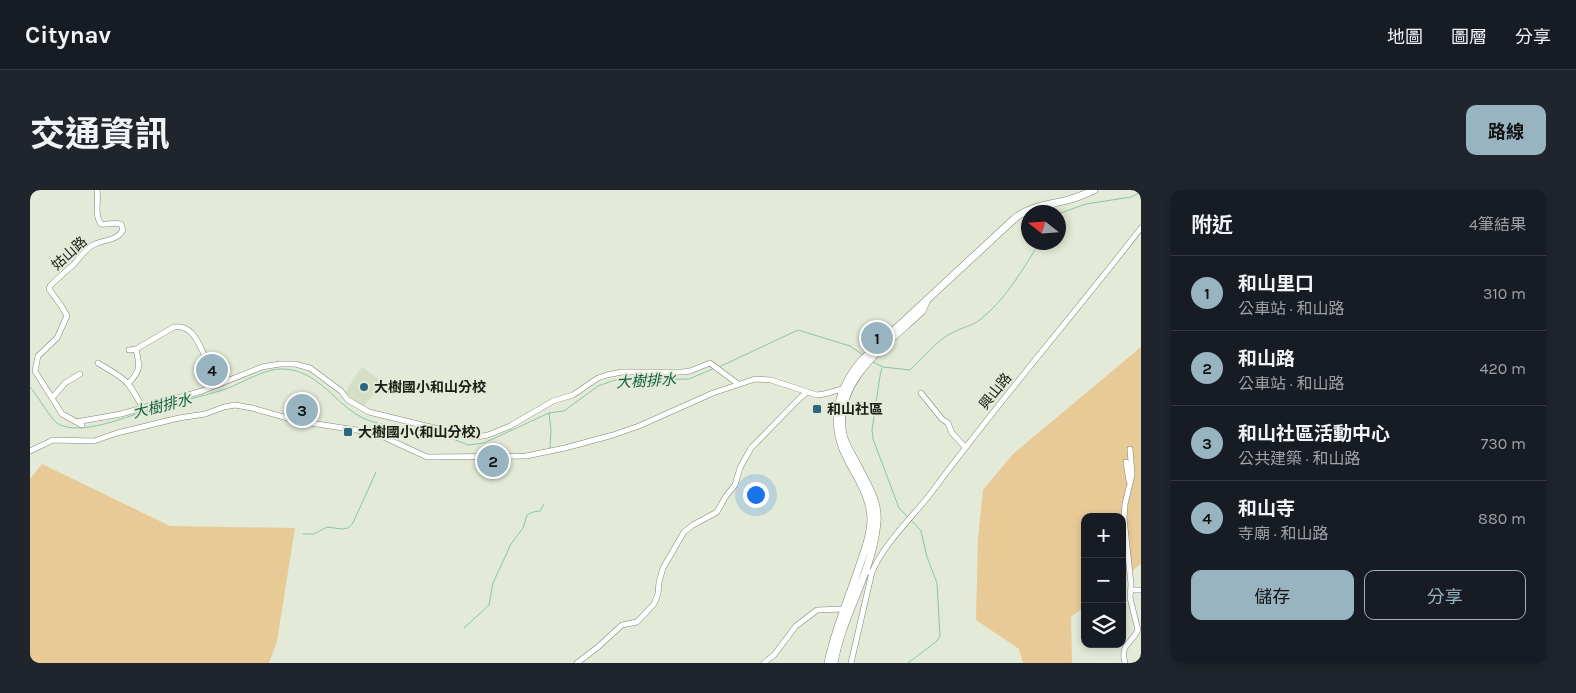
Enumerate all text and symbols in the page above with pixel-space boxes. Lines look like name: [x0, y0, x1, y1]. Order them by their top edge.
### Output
text: Citynav: [25, 21, 111, 49]
text: 地圖: [1387, 26, 1423, 48]
text: 圖層: [1451, 26, 1487, 48]
text: 分享: [1515, 26, 1551, 48]
button: 路線: [1466, 105, 1546, 155]
text: 交通資訊: [30, 114, 170, 155]
north arrow: [1021, 205, 1066, 250]
text: 附近: [1191, 213, 1233, 237]
text: 4筆結果: [1469, 215, 1526, 234]
street label: 姑山路: [48, 233, 91, 274]
text: 和山里口: [1238, 273, 1314, 295]
text: 1: [1204, 284, 1210, 303]
text: 310 m: [1483, 284, 1526, 303]
text: 公車站 · 和山路: [1238, 299, 1344, 318]
pin: 1: [861, 319, 893, 357]
text: 和山路: [1238, 348, 1295, 370]
pin: 4: [196, 351, 228, 389]
text: 2: [1202, 359, 1212, 378]
text: 420 m: [1480, 359, 1526, 378]
water label: 大樹排水: [616, 370, 677, 392]
street label: 興山路: [976, 370, 1015, 413]
text: 公車站 · 和山路: [1238, 374, 1344, 393]
place label: 大樹國小和山分校: [374, 379, 486, 396]
marker: 大樹國小和山分校: [358, 381, 370, 393]
water label: 大樹排水: [131, 390, 194, 422]
pin: 3: [286, 391, 318, 429]
place label: 和山社區: [827, 401, 883, 418]
marker: 和山社區: [811, 403, 823, 415]
text: 和山社區活動中心: [1238, 423, 1390, 445]
place label: 大樹國小(和山分校): [358, 424, 481, 441]
marker: 大樹國小(和山分校): [342, 426, 354, 438]
text: 3: [1202, 434, 1212, 453]
text: 730 m: [1481, 434, 1526, 453]
pin: 2: [477, 442, 509, 480]
text: 公共建築 · 和山路: [1238, 449, 1360, 468]
your location: [743, 482, 769, 508]
text: 和山寺: [1238, 498, 1295, 520]
text: 4: [1202, 509, 1212, 528]
text: 880 m: [1478, 509, 1526, 528]
map controls: [1081, 513, 1126, 648]
button: +: [1081, 513, 1126, 558]
text: 寺廟 · 和山路: [1238, 524, 1328, 543]
button: −: [1081, 558, 1126, 603]
button: 儲存: [1191, 570, 1354, 620]
button: 分享: [1364, 570, 1526, 620]
button: layers: [1081, 603, 1126, 648]

